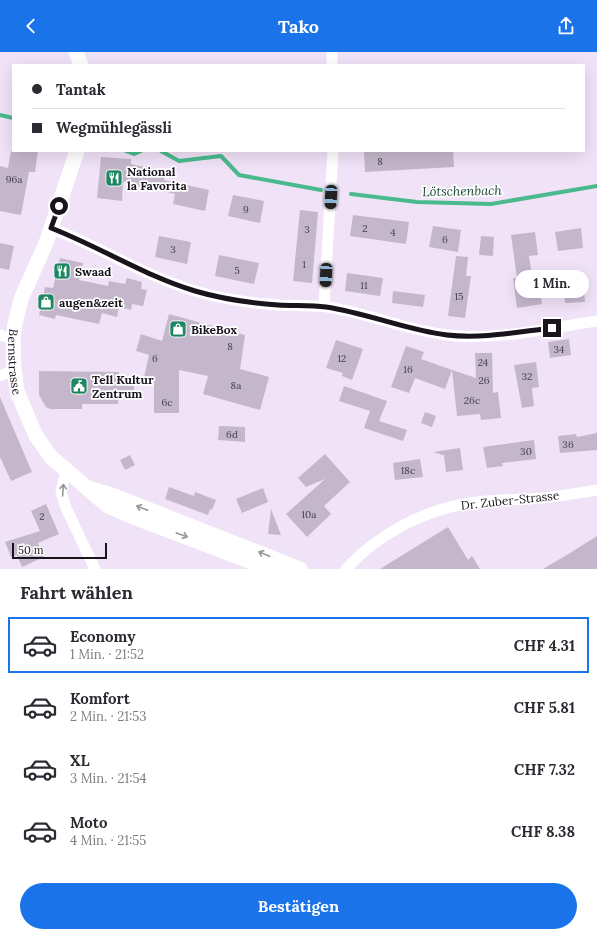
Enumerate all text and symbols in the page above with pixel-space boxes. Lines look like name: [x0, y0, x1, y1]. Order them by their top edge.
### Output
icon: back: [20, 15, 42, 37]
text: Tako: [278, 15, 319, 38]
icon: share: [555, 15, 577, 37]
text: Tantak: [56, 80, 106, 99]
text: Wegmühlegässli: [56, 118, 172, 137]
house number: 8: [377, 155, 383, 168]
place label: National la Favorita: [127, 164, 187, 193]
restaurant icon: National la Favorita: [104, 168, 124, 188]
house number: 96a: [6, 173, 22, 186]
water label: Lötschenbach: [422, 182, 503, 200]
car: [324, 185, 338, 209]
route start: [50, 197, 68, 215]
house number: 9: [243, 203, 249, 216]
house number: 2: [362, 222, 368, 235]
house number: 3: [304, 223, 310, 236]
house number: 4: [390, 226, 396, 239]
house number: 6: [442, 233, 448, 246]
house number: 3: [170, 243, 176, 256]
house number: 1: [302, 258, 306, 271]
restaurant icon: Swaad: [52, 261, 72, 281]
car: [319, 263, 333, 287]
place label: Swaad: [75, 264, 111, 279]
house number: 5: [234, 264, 240, 277]
callout: 1 Min.: [515, 270, 589, 298]
text: 1 Min.: [534, 275, 570, 292]
house number: 11: [360, 279, 368, 292]
house number: 15: [454, 290, 464, 303]
shop icon: augen&zeit: [36, 292, 56, 312]
place label: augen&zeit: [59, 295, 124, 310]
shop icon: BikeBox: [168, 319, 188, 339]
route end: [543, 319, 561, 337]
place label: BikeBox: [191, 322, 237, 337]
street label: Bernstrasse: [5, 328, 25, 397]
house number: 8: [227, 340, 233, 353]
house number: 34: [554, 343, 565, 356]
house number: 6: [152, 352, 158, 365]
house number: 12: [337, 352, 347, 365]
house number: 24: [478, 356, 489, 369]
house number: 16: [403, 363, 413, 376]
house number: 32: [522, 370, 532, 383]
place label: Tell Kultur Zentrum: [92, 372, 154, 401]
house number: 26: [478, 374, 490, 387]
public building icon: Tell Kultur Zentrum: [69, 376, 89, 396]
house number: 8a: [231, 379, 241, 392]
house number: 26c: [464, 394, 480, 407]
house number: 6c: [161, 396, 173, 409]
house number: 6d: [226, 428, 238, 441]
house number: 36: [562, 438, 574, 451]
house number: 30: [520, 445, 532, 458]
house number: 18c: [401, 464, 415, 477]
one-way arrow: [60, 484, 67, 497]
street label: Dr. Zuber-Strasse: [460, 487, 560, 513]
one-way arrow: [137, 503, 149, 511]
house number: 10a: [301, 508, 317, 521]
house number: 2: [39, 510, 45, 523]
one-way arrow: [176, 532, 188, 540]
scale bar: [12, 541, 107, 560]
text: 50 m: [18, 543, 44, 557]
one-way arrow: [258, 549, 270, 557]
text: Fahrt wählen: [20, 581, 133, 604]
icon: car: [22, 627, 58, 663]
text: Economy: [70, 627, 135, 646]
text: CHF 4.31: [514, 636, 575, 655]
text: 1 Min. · 21:52: [70, 646, 144, 663]
icon: car: [22, 689, 58, 725]
text: Komfort: [70, 689, 130, 708]
text: CHF 5.81: [514, 698, 575, 717]
text: 2 Min. · 21:53: [70, 708, 146, 725]
icon: car: [22, 751, 58, 787]
text: XL: [70, 751, 90, 770]
text: CHF 7.32: [514, 760, 575, 779]
text: 3 Min. · 21:54: [70, 770, 147, 787]
icon: car: [22, 813, 58, 849]
text: Moto: [70, 813, 107, 832]
text: CHF 8.38: [511, 822, 575, 841]
text: 4 Min. · 21:55: [70, 832, 146, 849]
button: Bestätigen: [20, 883, 577, 929]

